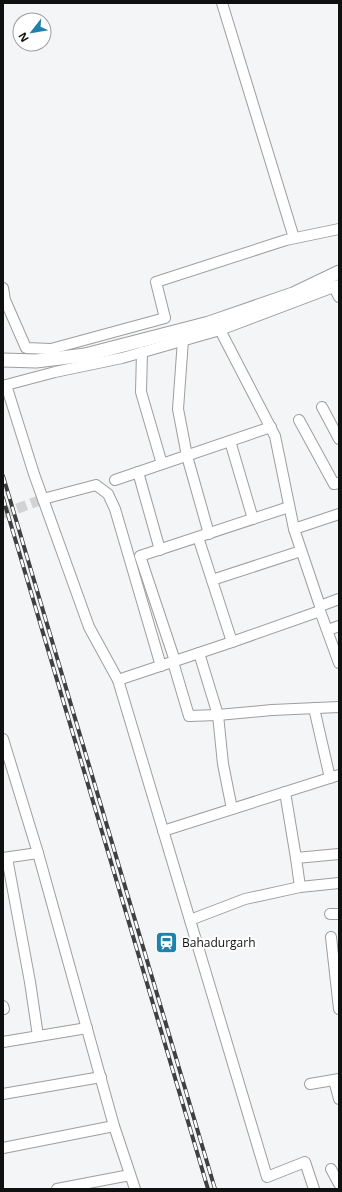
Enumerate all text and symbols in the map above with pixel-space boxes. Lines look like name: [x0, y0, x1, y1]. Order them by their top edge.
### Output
north arrow: [12, 12, 52, 52]
text: N: [14, 30, 32, 45]
station icon: Bahadurgarh: [154, 929, 180, 955]
place label: Bahadurgarh: [182, 934, 256, 951]

